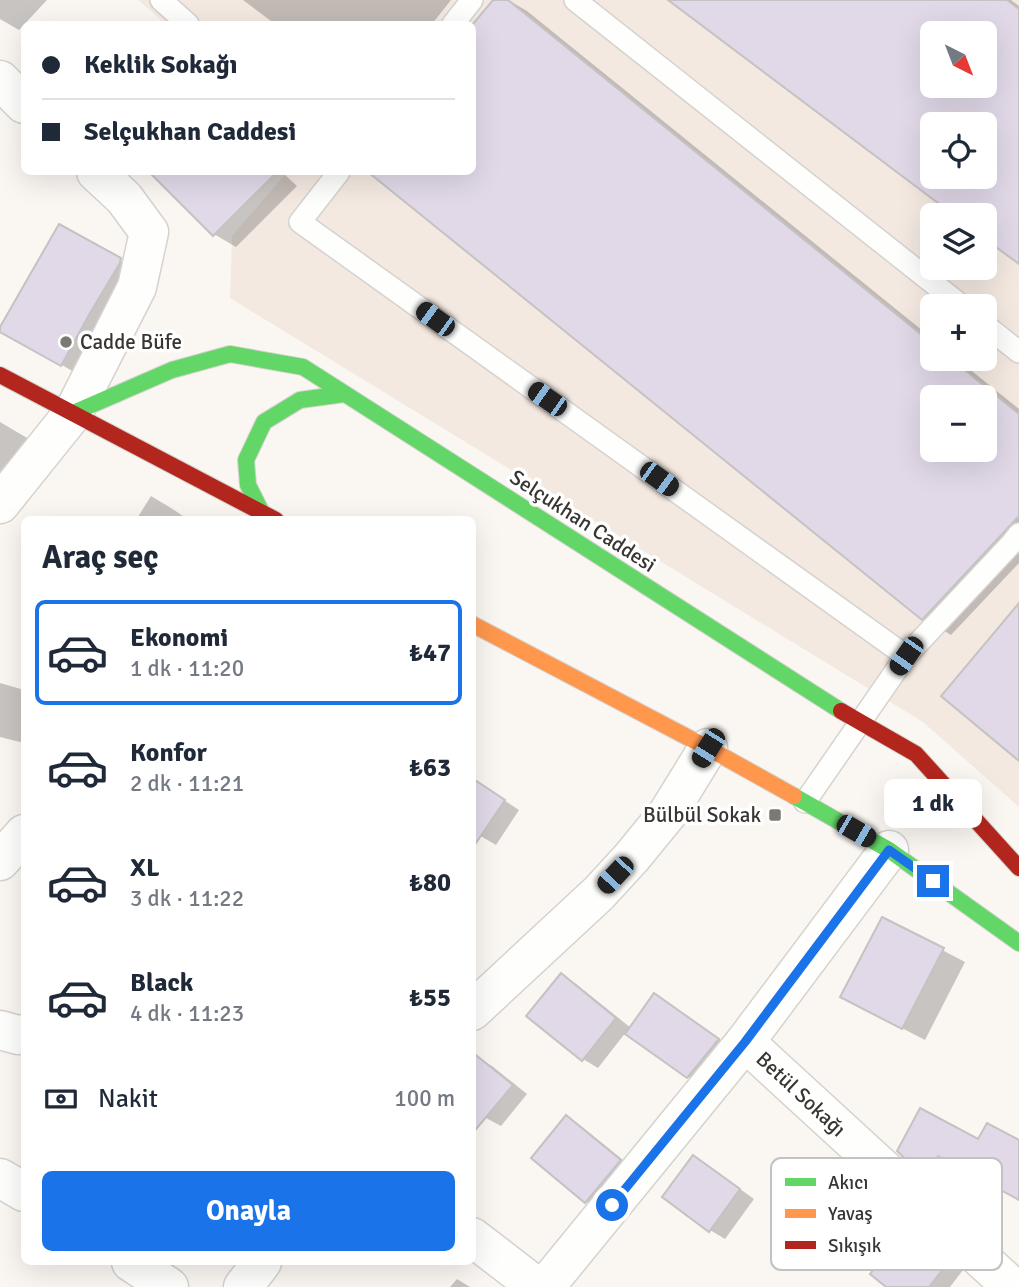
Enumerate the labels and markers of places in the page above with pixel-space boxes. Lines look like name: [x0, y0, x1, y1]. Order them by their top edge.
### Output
place label: Cadde Büfe: [80, 329, 182, 355]
marker: Cadde Büfe: [58, 334, 74, 350]
place label: Bülbül Sokak: [643, 802, 761, 828]
marker: Bülbül Sokak: [767, 807, 783, 823]

